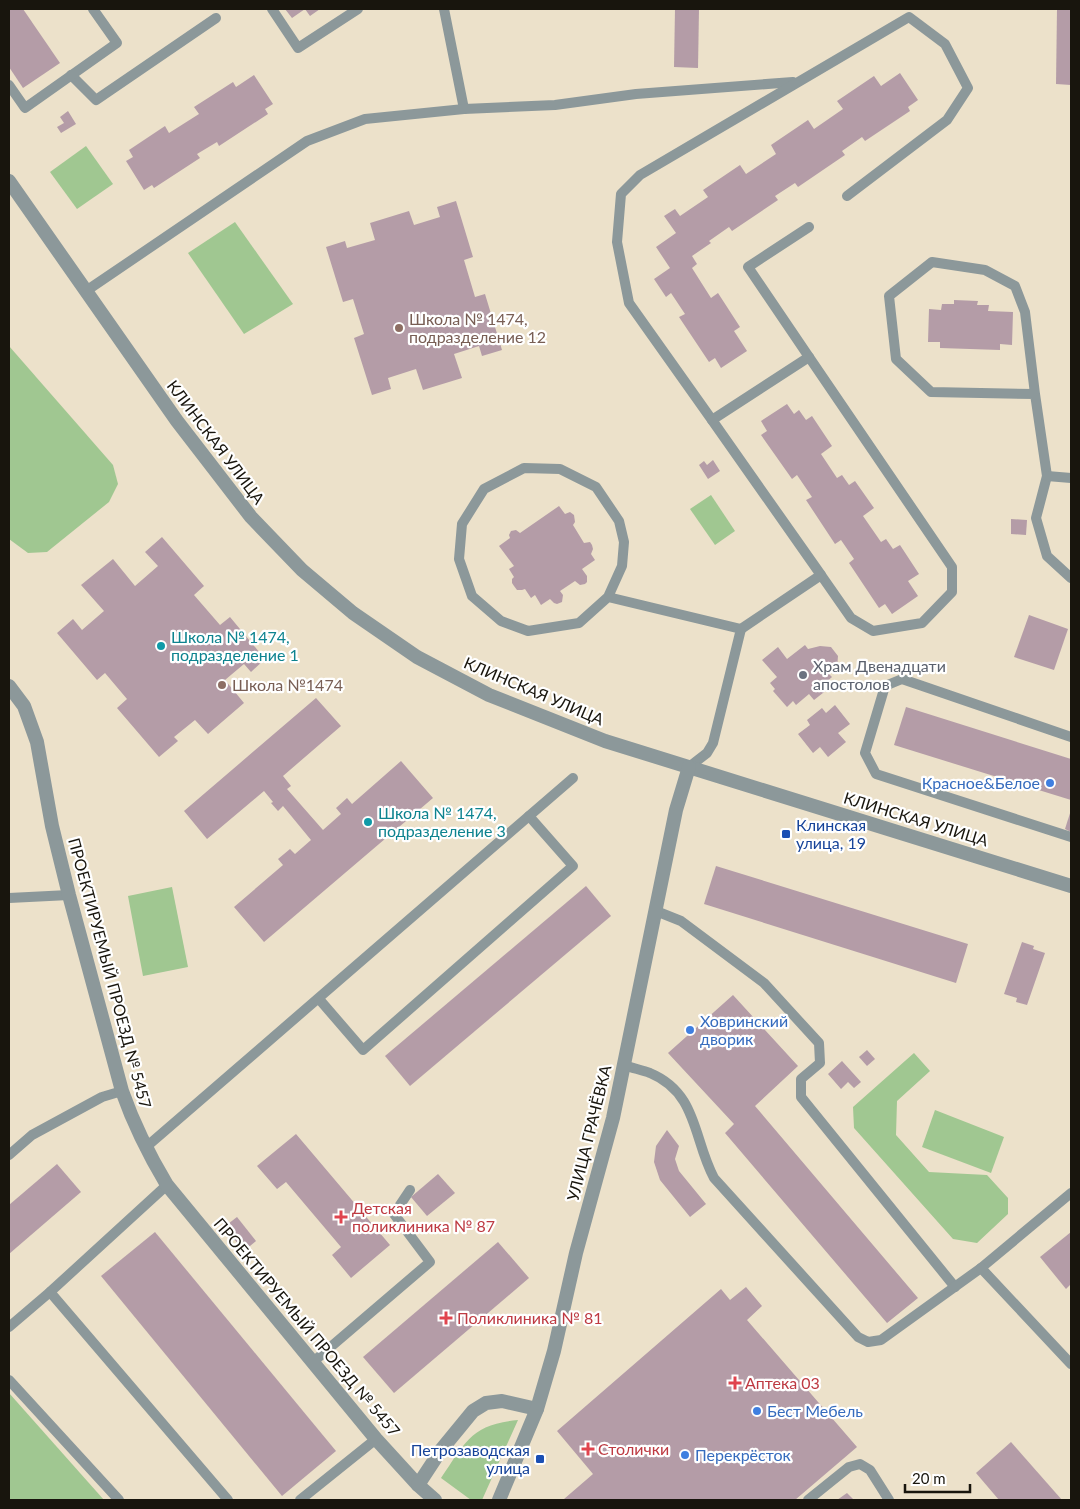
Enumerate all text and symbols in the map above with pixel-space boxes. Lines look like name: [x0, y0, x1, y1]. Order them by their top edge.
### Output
place label: Школа № 1474, подразделение 12: [409, 309, 546, 346]
marker: Школа № 1474, подразделение 12: [393, 322, 405, 334]
street label: КЛИНСКАЯ УЛИЦА: [164, 376, 269, 507]
place label: Школа № 1474, подразделение 1: [171, 627, 299, 664]
marker: Школа № 1474, подразделение 1: [155, 640, 167, 652]
street label: КЛИНСКАЯ УЛИЦА: [461, 652, 607, 729]
place label: Храм Двенадцати апостолов: [813, 656, 946, 693]
marker: Храм Двенадцати апостолов: [797, 669, 809, 681]
place label: Школа №1474: [232, 675, 343, 694]
marker: Школа №1474: [216, 679, 228, 691]
place label: Красное&Белое: [922, 773, 1040, 792]
marker: Красное&Белое: [1044, 777, 1056, 789]
street label: КЛИНСКАЯ УЛИЦА: [842, 788, 991, 850]
place label: Школа № 1474, подразделение 3: [378, 803, 506, 840]
place label: Клинская улица, 19: [796, 815, 866, 852]
marker: Школа № 1474, подразделение 3: [362, 816, 374, 828]
marker: Клинская улица, 19: [780, 828, 792, 840]
street label: ПРОЕКТИРУЕМЫЙ ПРОЕЗД № 5457: [65, 836, 156, 1110]
place label: Ховринский дворик: [700, 1011, 788, 1048]
marker: Ховринский дворик: [684, 1024, 696, 1036]
street label: УЛИЦА ГРАЧЁВКА: [562, 1063, 615, 1203]
place label: Детская поликлиника № 87: [352, 1198, 495, 1235]
marker: Детская поликлиника № 87: [334, 1210, 348, 1224]
street label: ПРОЕКТИРУЕМЫЙ ПРОЕЗД № 5457: [210, 1214, 404, 1440]
place label: Поликлиника № 81: [457, 1308, 603, 1327]
marker: Поликлиника № 81: [439, 1311, 453, 1325]
place label: Аптека 03: [745, 1373, 820, 1392]
marker: Аптека 03: [729, 1377, 741, 1389]
place label: Бест Мебель: [767, 1401, 863, 1420]
marker: Бест Мебель: [751, 1405, 763, 1417]
place label: Столички: [598, 1439, 669, 1458]
place label: Петрозаводская улица: [411, 1440, 530, 1477]
marker: Столички: [582, 1443, 594, 1455]
place label: Перекрёсток: [695, 1445, 792, 1464]
marker: Перекрёсток: [679, 1449, 691, 1461]
marker: Петрозаводская улица: [534, 1453, 546, 1465]
scale bar: [905, 1462, 970, 1494]
text: 20 m: [912, 1469, 946, 1487]

